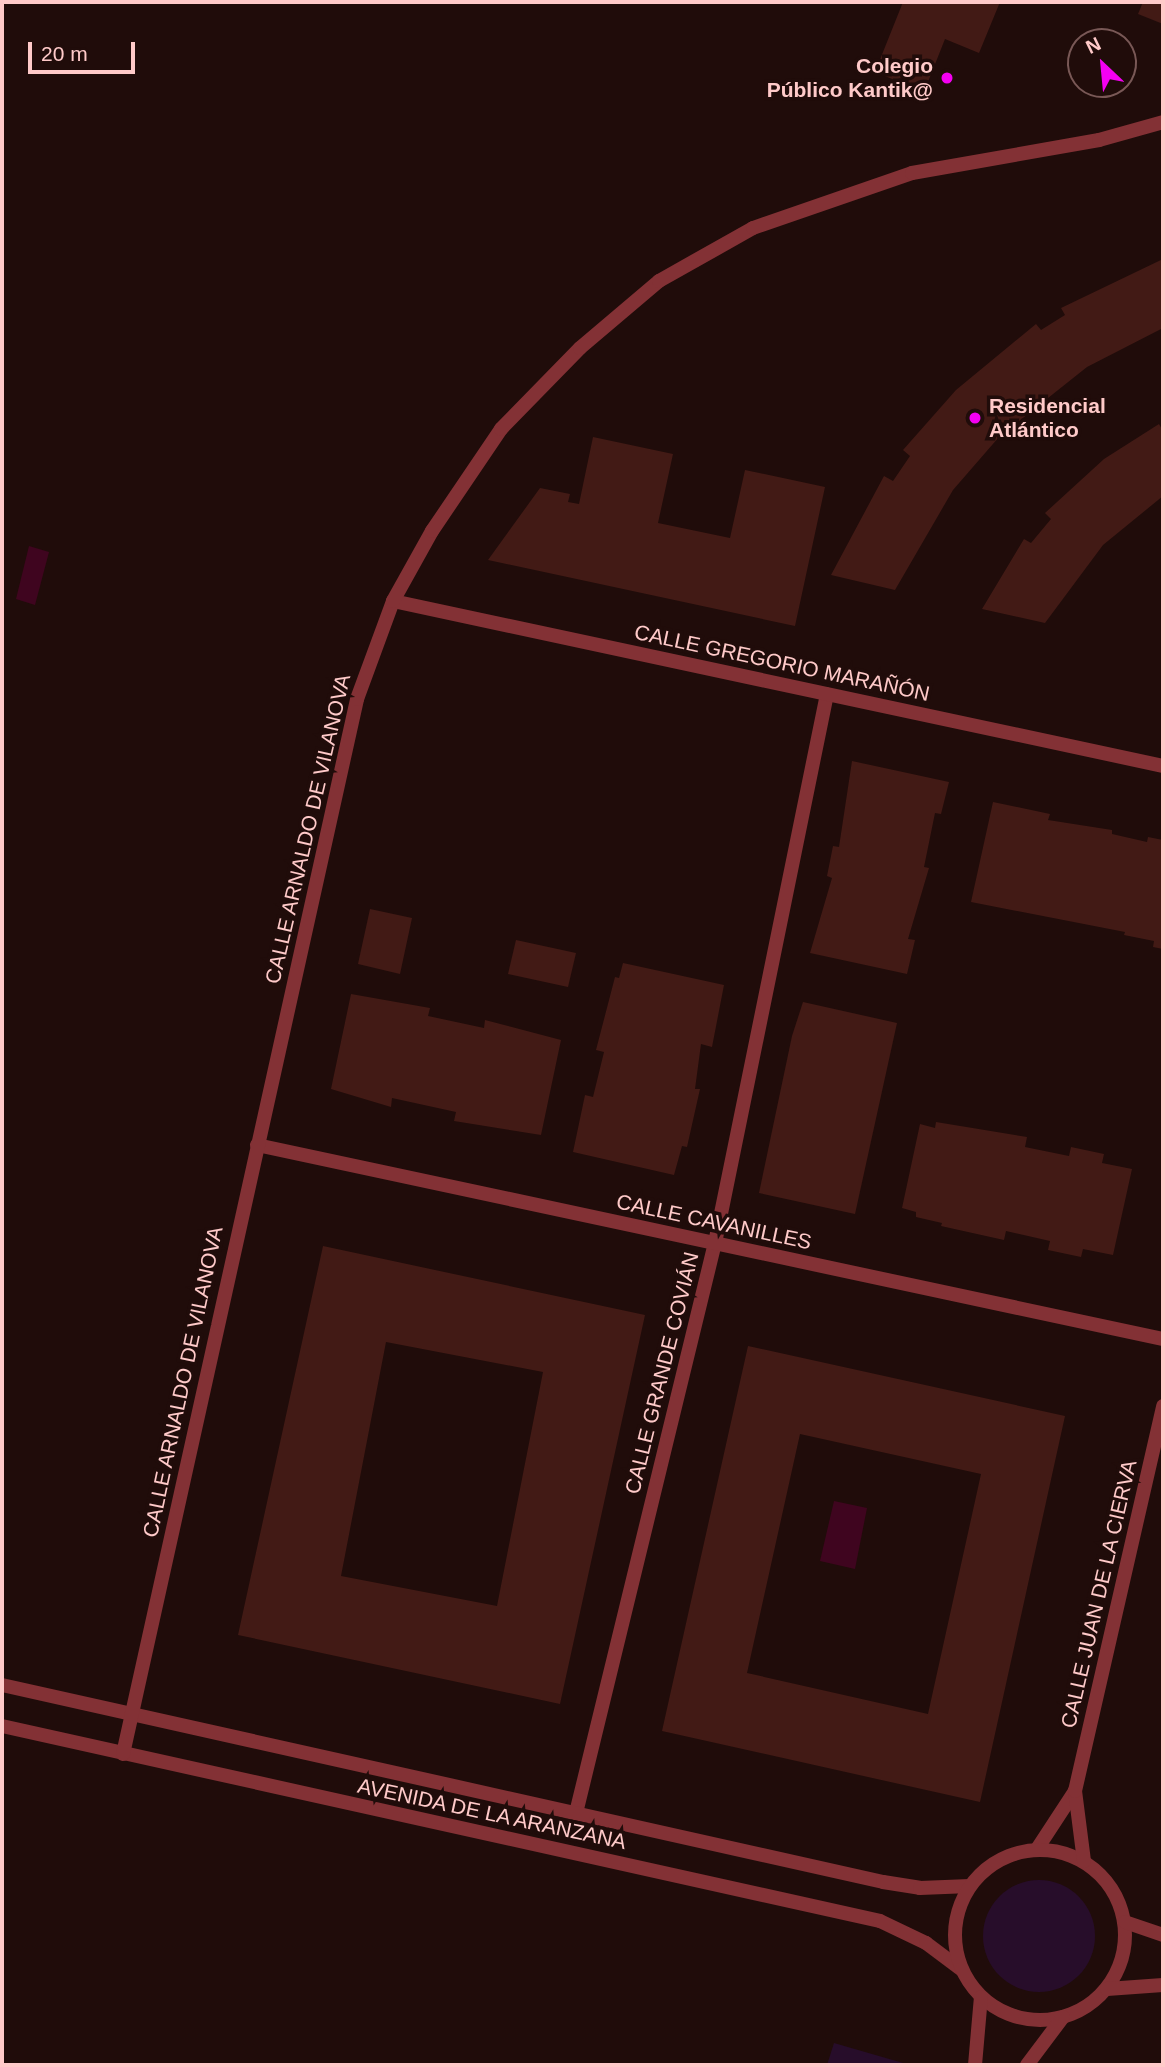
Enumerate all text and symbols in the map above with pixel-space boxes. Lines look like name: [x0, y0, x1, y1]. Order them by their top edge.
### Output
scale bar: [32, 28, 138, 72]
north arrow: [1067, 28, 1137, 98]
text: N: [1083, 33, 1104, 58]
text: 20 m: [41, 42, 88, 65]
place label: Colegio Público Kantik@: [767, 53, 933, 103]
marker: Colegio Público Kantik@: [939, 70, 955, 86]
place label: Residencial Atlántico: [989, 393, 1106, 443]
marker: Residencial Atlántico: [967, 410, 983, 426]
street label: CALLE GREGORIO MARAÑÓN: [632, 619, 932, 707]
street label: CALLE ARNALDO DE VILANOVA: [260, 671, 356, 987]
street label: CALLE CAVANILLES: [614, 1189, 814, 1255]
street label: CALLE ARNALDO DE VILANOVA: [138, 1224, 228, 1540]
street label: CALLE GRANDE COVIÁN: [620, 1249, 704, 1497]
street label: CALLE JUAN DE LA CIERVA: [1056, 1457, 1142, 1731]
street label: AVENIDA DE LA ARANZANA: [354, 1773, 630, 1855]

